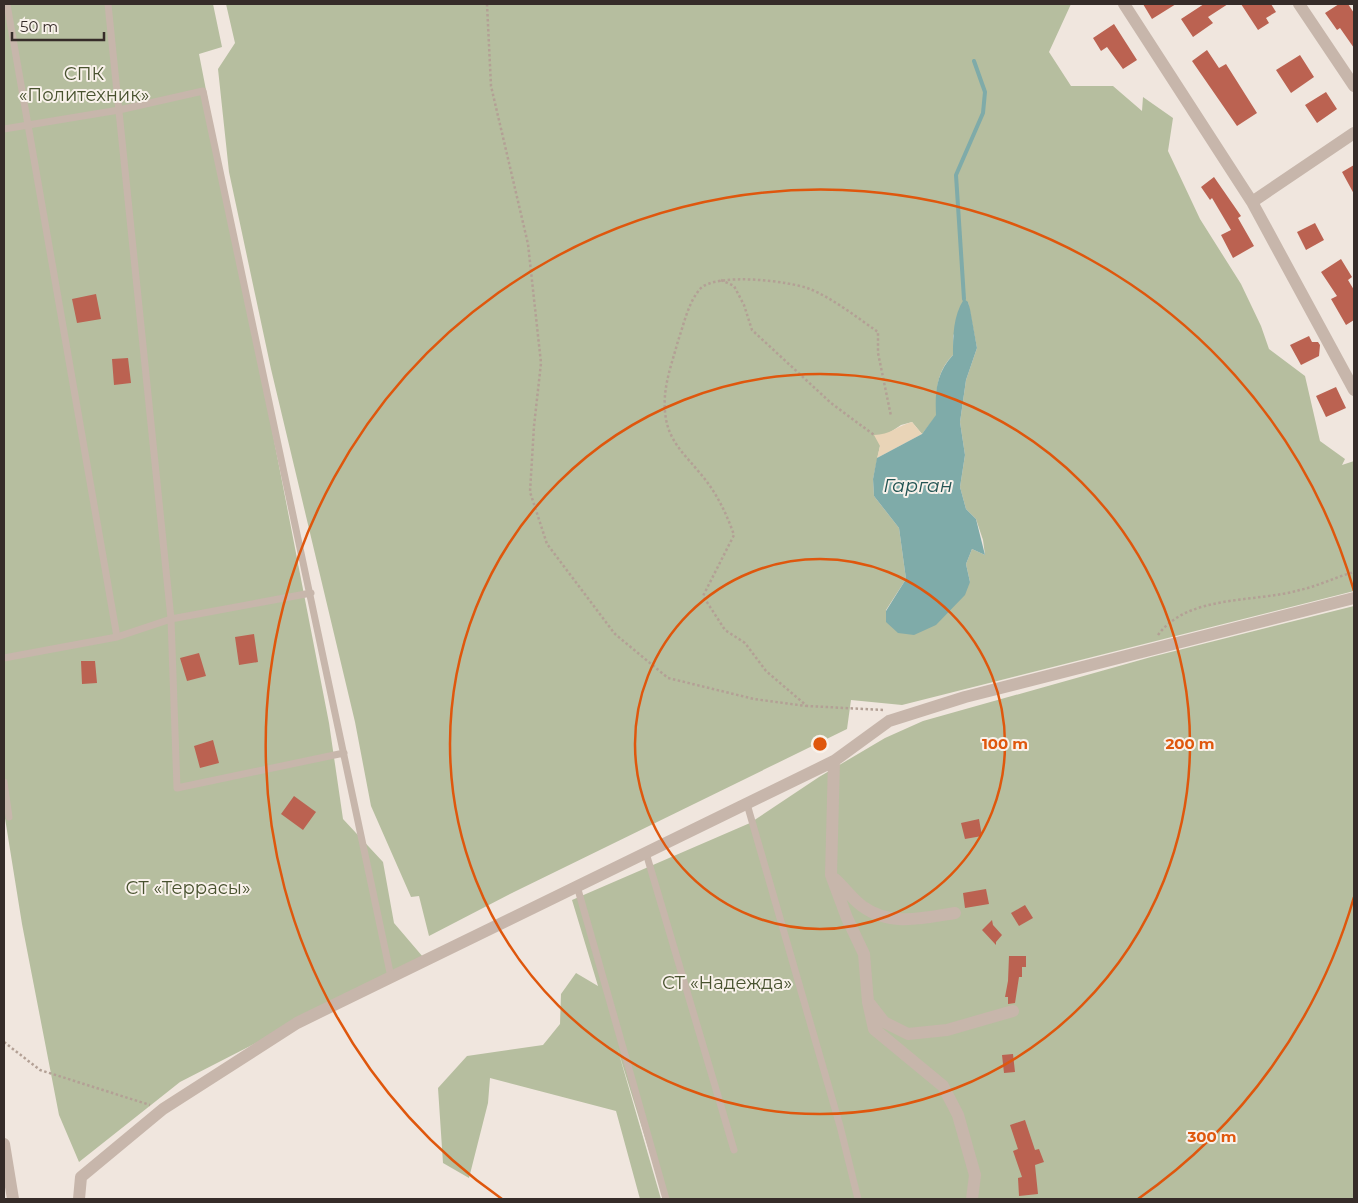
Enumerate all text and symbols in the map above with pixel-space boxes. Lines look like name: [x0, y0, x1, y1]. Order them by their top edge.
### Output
scale bar: [12, 10, 105, 42]
text: 50 m: [20, 17, 58, 36]
park label: СПК «Политехник»: [19, 63, 149, 106]
water label: Гарган: [883, 474, 953, 497]
text: 100 m: [982, 734, 1028, 753]
text: 200 m: [1165, 734, 1215, 753]
centre of rings: [811, 735, 829, 753]
park label: СТ «Террасы»: [126, 877, 251, 899]
park label: СТ «Надежда»: [662, 972, 792, 994]
text: 300 m: [1186, 1127, 1237, 1146]

